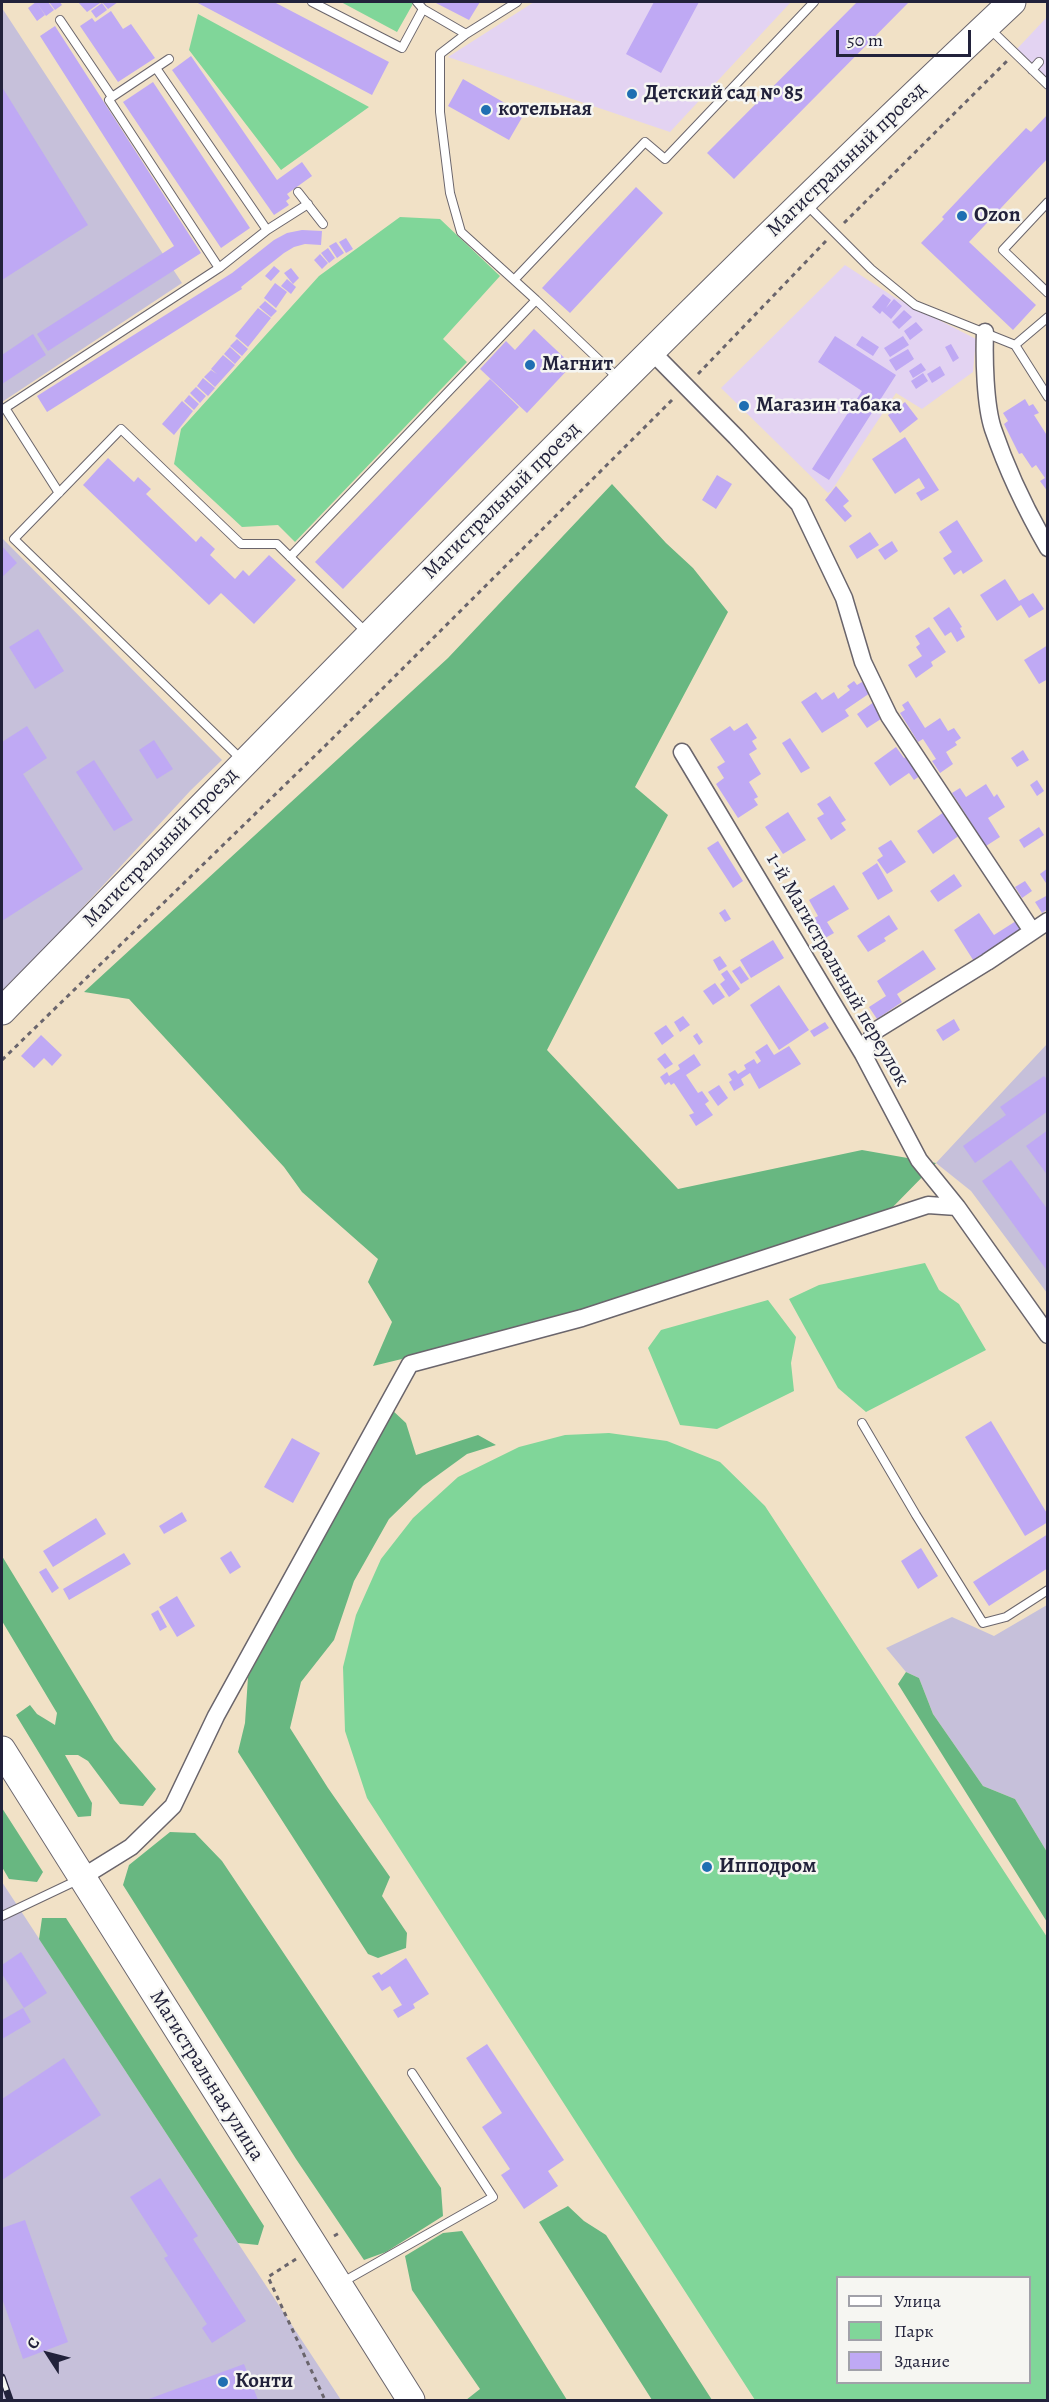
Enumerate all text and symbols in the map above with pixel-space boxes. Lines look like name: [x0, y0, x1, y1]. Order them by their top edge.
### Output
scale bar: [839, 18, 974, 56]
text: 50 m: [847, 28, 883, 52]
street label: Магистральный проезд: [762, 77, 932, 243]
place label: Детский сад № 85: [644, 81, 803, 107]
marker: Детский сад № 85: [625, 87, 639, 101]
place label: котельная: [498, 97, 592, 123]
marker: котельная: [479, 103, 493, 117]
place label: Ozon: [974, 203, 1020, 229]
marker: Ozon: [955, 209, 969, 223]
place label: Магнит: [542, 352, 613, 378]
marker: Магнит: [523, 358, 537, 372]
place label: Магазин табака: [756, 393, 902, 419]
marker: Магазин табака: [737, 399, 751, 413]
street label: Магистральный проезд: [418, 417, 586, 585]
street label: Магистральный проезд: [78, 763, 244, 933]
street label: 1-й Магистральный переулок: [760, 849, 914, 1091]
place label: Ипподром: [719, 1854, 816, 1880]
marker: Ипподром: [700, 1860, 714, 1874]
street label: Магистральная улица: [143, 1986, 269, 2166]
legend: [836, 2276, 1031, 2384]
text: Улица: [894, 2289, 941, 2313]
text: Парк: [894, 2319, 934, 2343]
north arrow: [18, 2324, 78, 2384]
text: С: [22, 2333, 45, 2354]
text: Здание: [894, 2349, 950, 2373]
place label: Конти: [235, 2369, 293, 2395]
marker: Конти: [216, 2375, 230, 2389]

